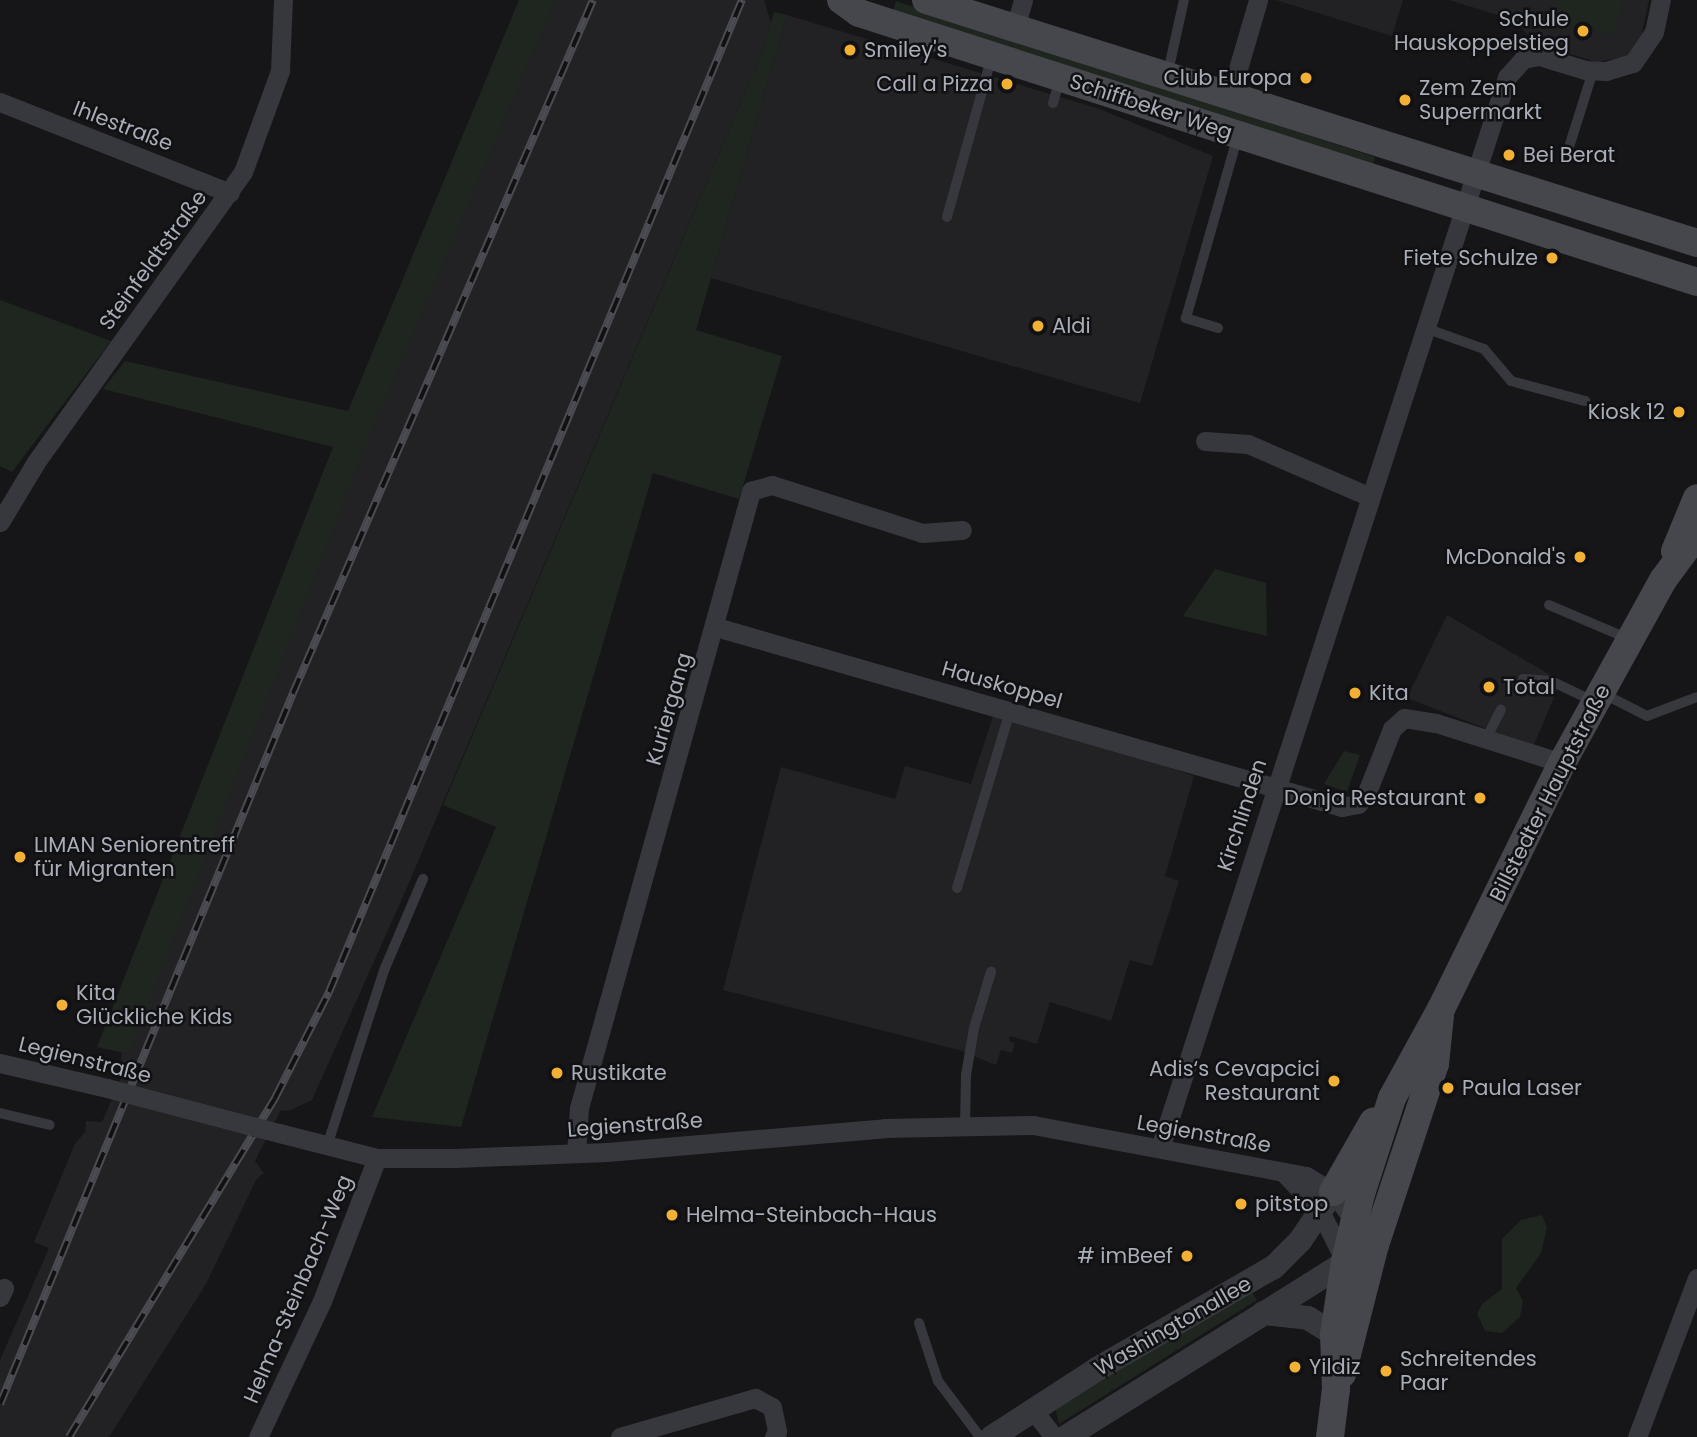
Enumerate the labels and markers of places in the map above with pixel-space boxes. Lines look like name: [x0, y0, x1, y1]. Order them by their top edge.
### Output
place label: Schule Hauskoppelstieg: [1394, 6, 1569, 56]
marker: Schule Hauskoppelstieg: [1575, 23, 1591, 39]
place label: Smiley's: [864, 37, 947, 63]
marker: Smiley's: [842, 42, 858, 58]
place label: Club Europa: [1164, 65, 1292, 91]
marker: Club Europa: [1298, 70, 1314, 86]
place label: Call a Pizza: [876, 71, 993, 97]
place label: Zem Zem Supermarkt: [1419, 75, 1542, 125]
marker: Call a Pizza: [999, 76, 1015, 92]
marker: Zem Zem Supermarkt: [1397, 92, 1413, 108]
place label: Bei Berat: [1523, 142, 1615, 168]
marker: Bei Berat: [1501, 147, 1517, 163]
place label: Fiete Schulze: [1403, 245, 1538, 271]
marker: Fiete Schulze: [1544, 250, 1560, 266]
place label: Aldi: [1052, 313, 1091, 339]
marker: Aldi: [1030, 318, 1046, 334]
place label: Kiosk 12: [1588, 399, 1665, 425]
marker: Kiosk 12: [1671, 404, 1687, 420]
place label: McDonald's: [1446, 544, 1566, 570]
marker: McDonald's: [1572, 549, 1588, 565]
place label: Total: [1503, 674, 1555, 700]
marker: Total: [1481, 679, 1497, 695]
place label: Kita: [1369, 680, 1409, 706]
marker: Kita: [1347, 685, 1363, 701]
place label: Donja Restaurant: [1284, 785, 1466, 811]
marker: Donja Restaurant: [1472, 790, 1488, 806]
place label: LIMAN Seniorentreff für Migranten: [34, 832, 235, 882]
marker: LIMAN Seniorentreff für Migranten: [12, 849, 28, 865]
place label: Kita Glückliche Kids: [76, 980, 233, 1030]
marker: Kita Glückliche Kids: [54, 997, 70, 1013]
place label: Adis‘s Cevapcici Restaurant: [1149, 1056, 1320, 1106]
place label: Rustikate: [571, 1060, 667, 1086]
marker: Rustikate: [549, 1065, 565, 1081]
marker: Adis‘s Cevapcici Restaurant: [1326, 1073, 1342, 1089]
place label: Paula Laser: [1462, 1075, 1582, 1101]
marker: Paula Laser: [1440, 1080, 1456, 1096]
place label: pitstop: [1255, 1191, 1328, 1217]
marker: pitstop: [1233, 1196, 1249, 1212]
place label: Helma-Steinbach-Haus: [686, 1202, 937, 1228]
marker: Helma-Steinbach-Haus: [664, 1207, 680, 1223]
place label: # imBeef: [1077, 1243, 1173, 1269]
marker: # imBeef: [1179, 1248, 1195, 1264]
place label: Schreitendes Paar: [1400, 1346, 1537, 1396]
place label: Yildiz: [1309, 1354, 1361, 1380]
marker: Yildiz: [1287, 1359, 1303, 1375]
marker: Schreitendes Paar: [1378, 1363, 1394, 1379]

